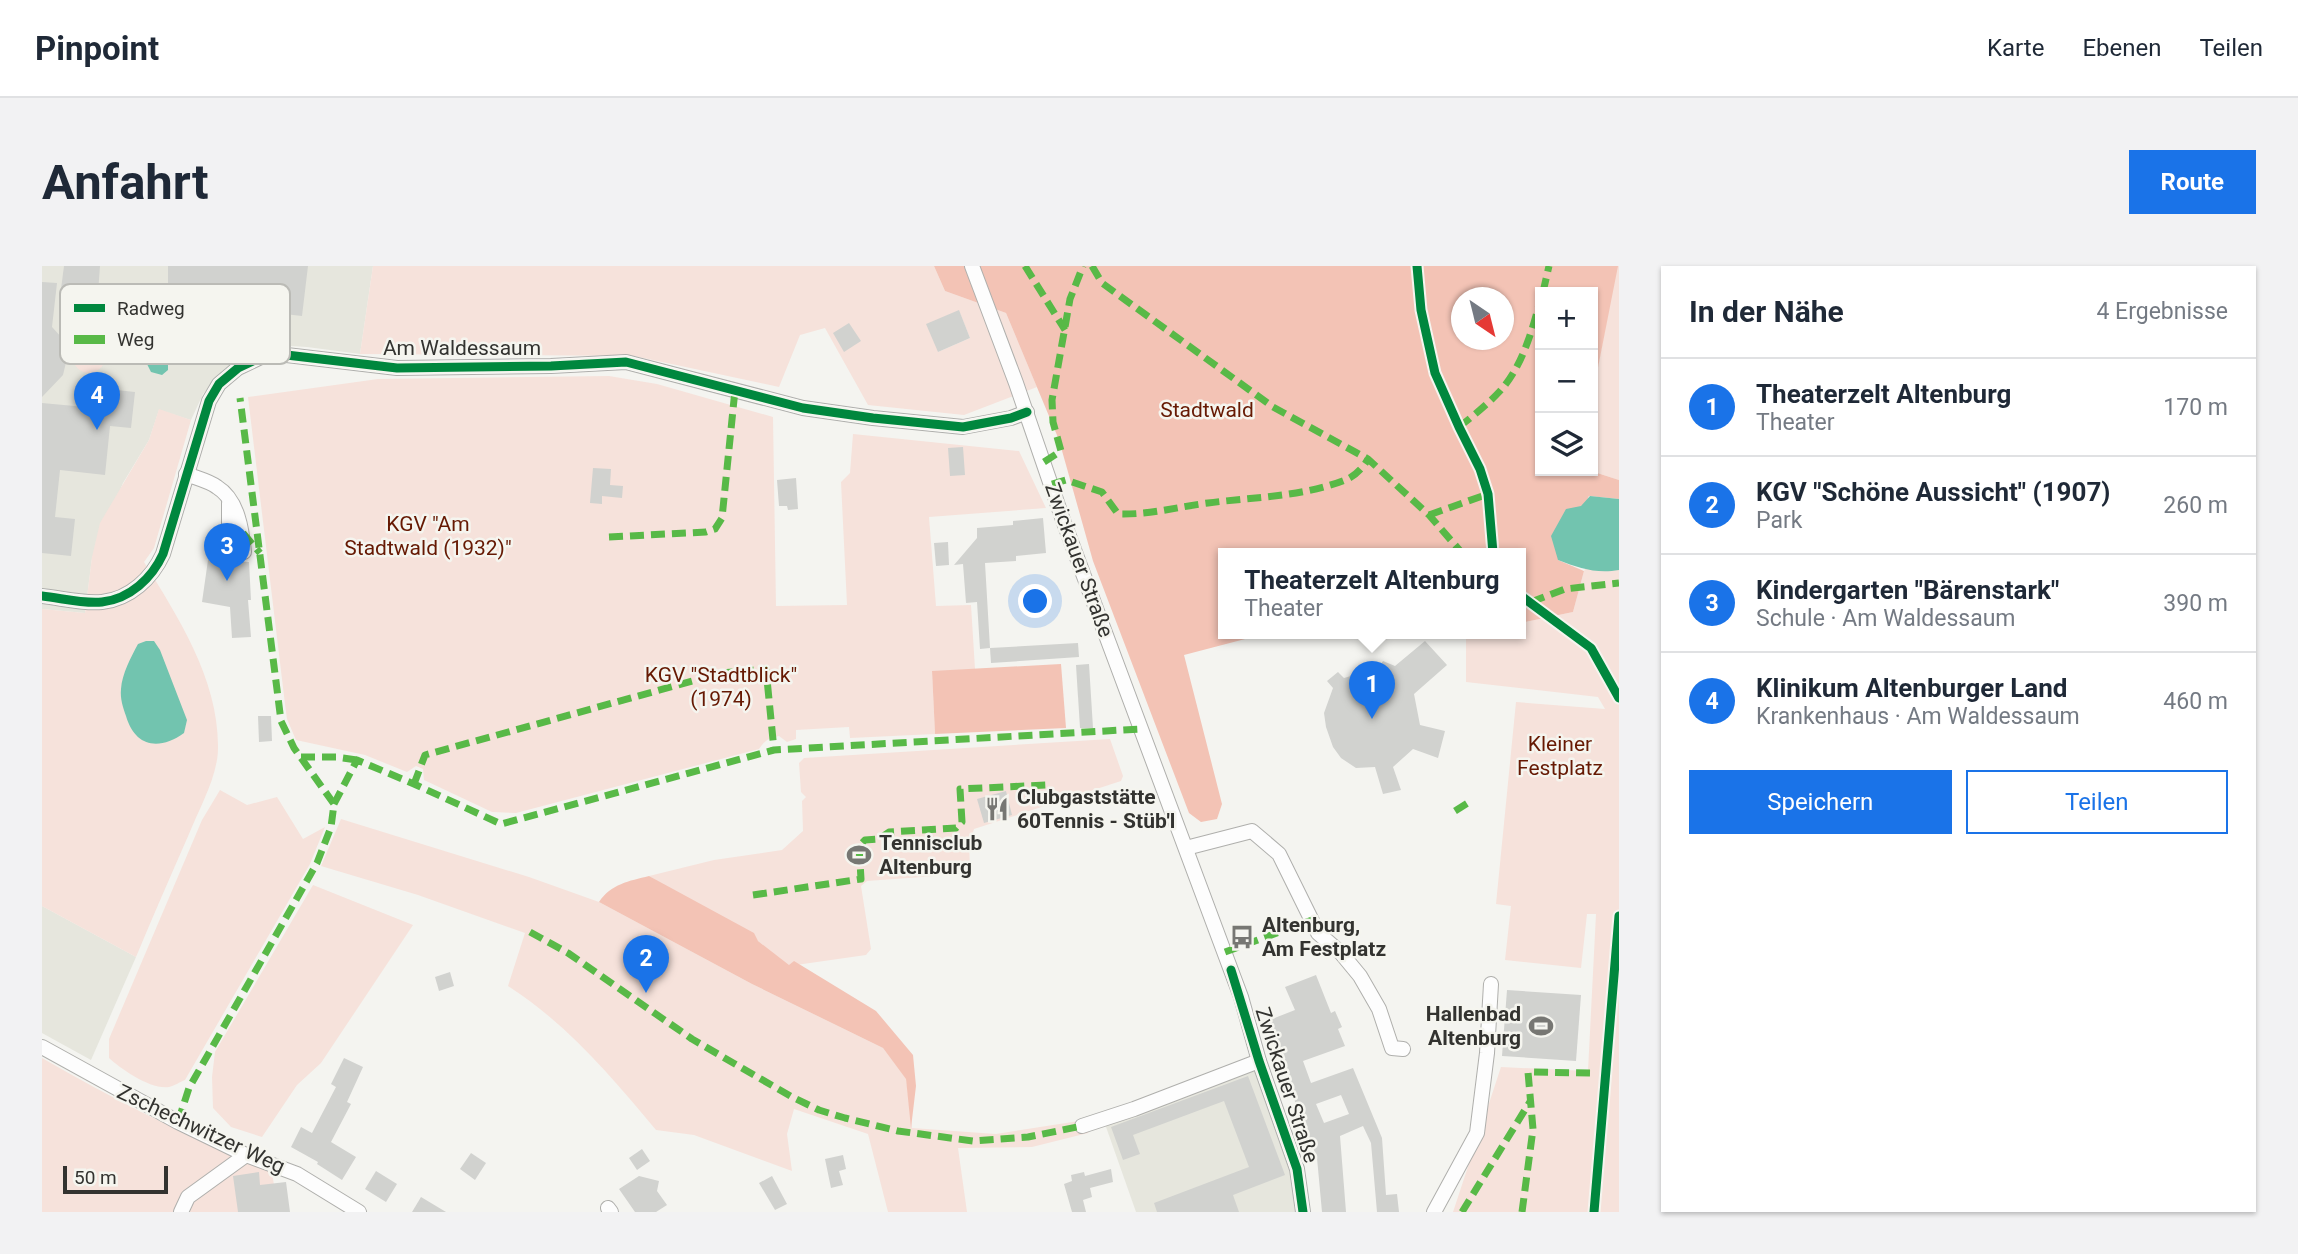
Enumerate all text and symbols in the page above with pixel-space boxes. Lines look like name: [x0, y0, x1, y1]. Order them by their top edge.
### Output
text: Pinpoint: [35, 29, 159, 68]
text: Karte: [1987, 34, 2044, 62]
text: Ebenen: [2082, 34, 2161, 62]
text: Teilen: [2199, 34, 2263, 62]
button: Route: [2129, 150, 2256, 214]
text: Anfahrt: [42, 154, 209, 211]
legend: [60, 284, 290, 364]
north arrow: [1451, 287, 1514, 350]
map controls: [1535, 287, 1598, 476]
button: +: [1535, 287, 1598, 350]
text: In der Nähe: [1689, 294, 1844, 329]
text: Radweg: [117, 297, 185, 320]
text: 4 Ergebnisse: [2096, 298, 2228, 325]
text: Weg: [117, 328, 154, 351]
street label: Am Waldessaum: [383, 336, 541, 360]
button: −: [1535, 350, 1598, 413]
pin: 4: [74, 372, 120, 430]
text: Theaterzelt Altenburg: [1756, 379, 2011, 409]
text: 1: [1705, 394, 1719, 421]
text: 170 m: [2163, 394, 2228, 421]
park label: Stadtwald: [1160, 398, 1254, 422]
text: Theater: [1756, 409, 1835, 436]
button: layers: [1535, 413, 1598, 476]
text: KGV "Schöne Aussicht" (1907): [1756, 477, 2110, 507]
street label: Zwickauer Straße: [1040, 480, 1118, 640]
text: 2: [1705, 492, 1719, 519]
text: 260 m: [2163, 492, 2228, 519]
text: Park: [1756, 507, 1802, 534]
park label: KGV "Am Stadtwald (1932)": [344, 512, 512, 560]
pin: 3: [204, 523, 250, 581]
popup: [1218, 548, 1526, 639]
text: Theaterzelt Altenburg: [1244, 565, 1500, 595]
text: Kindergarten "Bärenstark": [1756, 575, 2059, 605]
your location: [1018, 584, 1052, 618]
text: 3: [1705, 590, 1719, 617]
text: 390 m: [2163, 590, 2228, 617]
text: Theater: [1244, 595, 1323, 622]
text: Schule · Am Waldessaum: [1756, 605, 2016, 632]
pin: 1: [1349, 661, 1395, 719]
park label: KGV "Stadtblick" (1974): [645, 663, 797, 711]
text: Klinikum Altenburger Land: [1756, 673, 2067, 703]
text: 4: [1705, 688, 1719, 715]
text: 460 m: [2163, 688, 2228, 715]
text: Krankenhaus · Am Waldessaum: [1756, 703, 2080, 730]
park label: Kleiner Festplatz: [1517, 732, 1603, 780]
button: Speichern: [1689, 770, 1952, 834]
button: Teilen: [1966, 770, 2228, 834]
place label: Clubgaststätte 60Tennis - Stüb'l: [1017, 785, 1175, 833]
restaurant icon: Clubgaststätte 60Tennis - Stüb'l: [983, 795, 1011, 823]
place label: Tennisclub Altenburg: [879, 831, 983, 879]
sports icon: Tennisclub Altenburg: [845, 841, 873, 869]
place label: Altenburg, Am Festplatz: [1262, 913, 1386, 961]
bus stop icon: Altenburg, Am Festplatz: [1228, 923, 1256, 951]
pin: 2: [623, 935, 669, 993]
place label: Hallenbad Altenburg: [1426, 1002, 1521, 1050]
street label: Zwickauer Straße: [1250, 1004, 1324, 1166]
sports icon: Hallenbad Altenburg: [1527, 1012, 1555, 1040]
street label: Zschechwitzer Weg: [113, 1080, 289, 1178]
scale bar: [63, 1163, 168, 1195]
text: 50 m: [74, 1166, 117, 1189]

